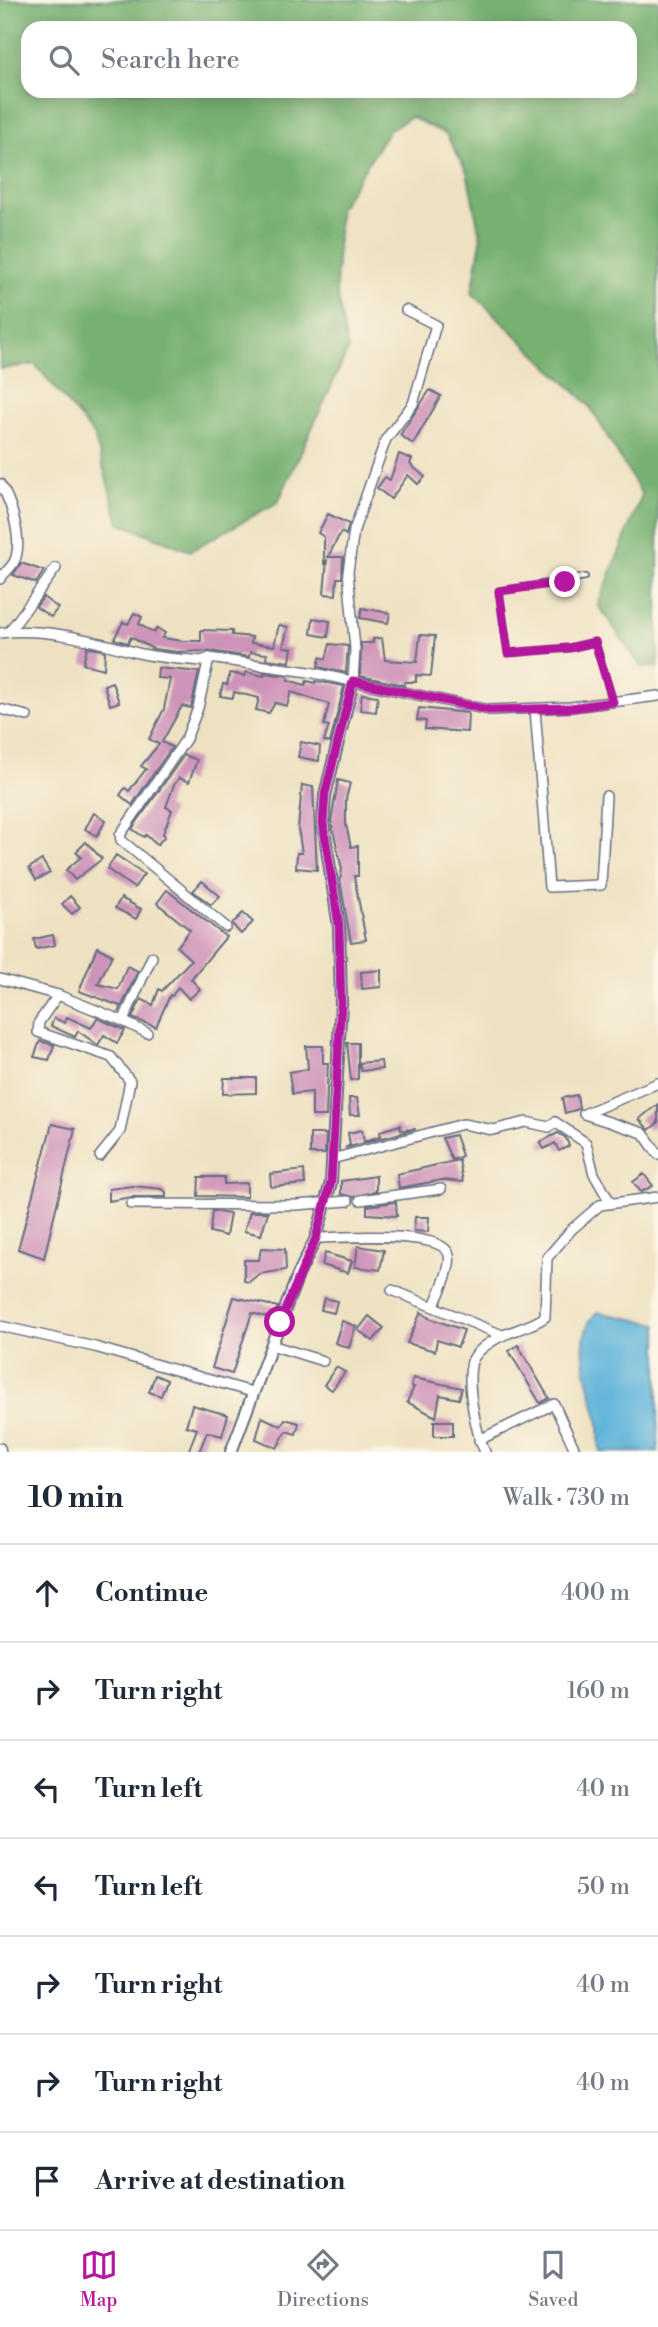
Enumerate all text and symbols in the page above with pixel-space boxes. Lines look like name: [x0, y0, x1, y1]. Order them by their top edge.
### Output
search box: [21, 21, 637, 98]
icon: search: [45, 41, 83, 79]
text: Search here: [101, 44, 240, 76]
route end: [549, 566, 580, 597]
route start: [264, 1306, 295, 1337]
text: 10 min: [28, 1479, 123, 1517]
text: Walk · 730 m: [503, 1484, 630, 1512]
icon: ahead: [28, 1574, 66, 1612]
text: Continue: [95, 1577, 208, 1609]
text: 400 m: [561, 1579, 630, 1607]
icon: right: [28, 1672, 66, 1710]
text: Turn right: [95, 1675, 223, 1707]
text: 160 m: [567, 1677, 630, 1705]
icon: left: [28, 1770, 66, 1808]
text: Turn left: [95, 1773, 203, 1805]
text: 40 m: [576, 1775, 630, 1803]
icon: left: [28, 1868, 66, 1906]
text: Turn left: [95, 1871, 203, 1903]
text: 50 m: [577, 1873, 630, 1901]
icon: right: [28, 1966, 66, 2004]
text: Turn right: [95, 1969, 223, 2001]
text: 40 m: [576, 1971, 630, 1999]
icon: right: [28, 2064, 66, 2102]
text: Turn right: [95, 2067, 223, 2099]
text: 40 m: [576, 2069, 630, 2097]
icon: arrive: [28, 2162, 66, 2200]
text: Arrive at destination: [95, 2165, 345, 2197]
tab: Map: [80, 2246, 118, 2312]
tab: Directions: [277, 2246, 369, 2312]
tab: Saved: [528, 2246, 578, 2312]

